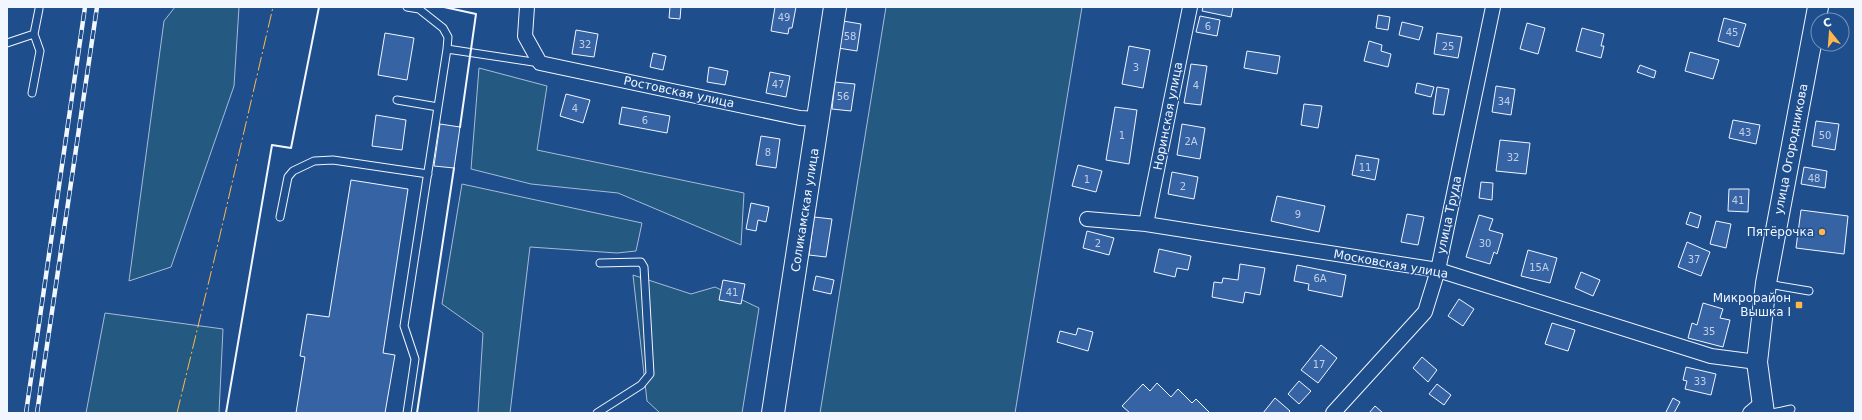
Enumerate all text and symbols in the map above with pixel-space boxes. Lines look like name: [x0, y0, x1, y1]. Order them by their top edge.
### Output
house number: 49: [778, 12, 790, 23]
north arrow: [1810, 12, 1850, 52]
text: С: [1821, 16, 1833, 30]
house number: 6: [1205, 21, 1211, 32]
house number: 45: [1726, 27, 1738, 38]
house number: 58: [844, 31, 856, 42]
house number: 32: [579, 39, 591, 50]
house number: 25: [1442, 41, 1454, 52]
street label: Норинская улица: [1151, 61, 1185, 171]
house number: 3: [1133, 62, 1139, 73]
street label: Ростовская улица: [622, 73, 736, 111]
house number: 47: [772, 79, 784, 90]
house number: 4: [1193, 80, 1199, 91]
street label: улица Огородникова: [1771, 82, 1811, 216]
house number: 56: [837, 91, 849, 102]
house number: 34: [1498, 96, 1510, 107]
house number: 4: [572, 103, 578, 114]
house number: 6: [642, 115, 648, 126]
house number: 43: [1739, 127, 1751, 138]
house number: 1: [1119, 130, 1125, 141]
house number: 50: [1819, 130, 1831, 141]
house number: 2А: [1184, 136, 1198, 147]
house number: 8: [765, 147, 771, 158]
street label: Соликамская улица: [788, 147, 822, 273]
house number: 32: [1507, 152, 1519, 163]
house number: 11: [1359, 162, 1371, 173]
house number: 48: [1808, 173, 1820, 184]
house number: 1: [1084, 174, 1090, 185]
street label: улица Труда: [1434, 175, 1464, 255]
house number: 2: [1180, 181, 1186, 192]
house number: 41: [1732, 195, 1744, 206]
house number: 9: [1295, 209, 1301, 220]
place label: Пятёрочка: [1747, 225, 1814, 239]
marker: Пятёрочка: [1817, 227, 1827, 237]
house number: 2: [1095, 238, 1101, 249]
house number: 30: [1479, 238, 1491, 249]
street label: Московская улица: [1333, 247, 1449, 281]
house number: 37: [1688, 254, 1700, 265]
house number: 15А: [1529, 262, 1549, 273]
house number: 6А: [1313, 273, 1327, 284]
house number: 41: [726, 287, 738, 298]
place label: Микрорайон Вышка I: [1713, 291, 1791, 319]
marker: Микрорайон Вышка I: [1794, 300, 1804, 310]
house number: 35: [1703, 326, 1715, 337]
house number: 17: [1313, 359, 1325, 370]
house number: 33: [1694, 376, 1706, 387]

